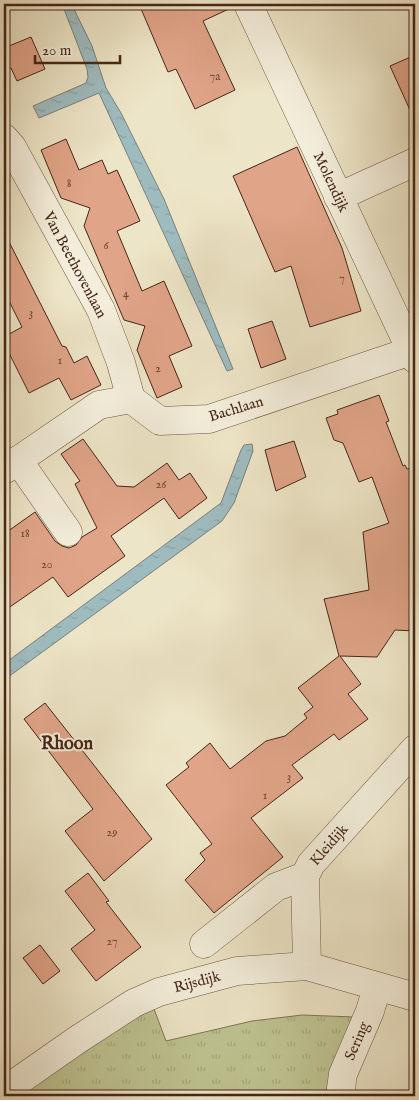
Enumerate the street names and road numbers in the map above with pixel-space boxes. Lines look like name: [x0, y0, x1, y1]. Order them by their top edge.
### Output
street label: Molendijk: [309, 149, 354, 216]
street label: Van Beethovenlaan: [38, 208, 111, 321]
street label: Bachlaan: [206, 392, 266, 426]
street label: Kleidijk: [306, 819, 353, 870]
street label: Rijsdijk: [172, 966, 223, 997]
street label: Sering: [340, 1018, 374, 1063]

